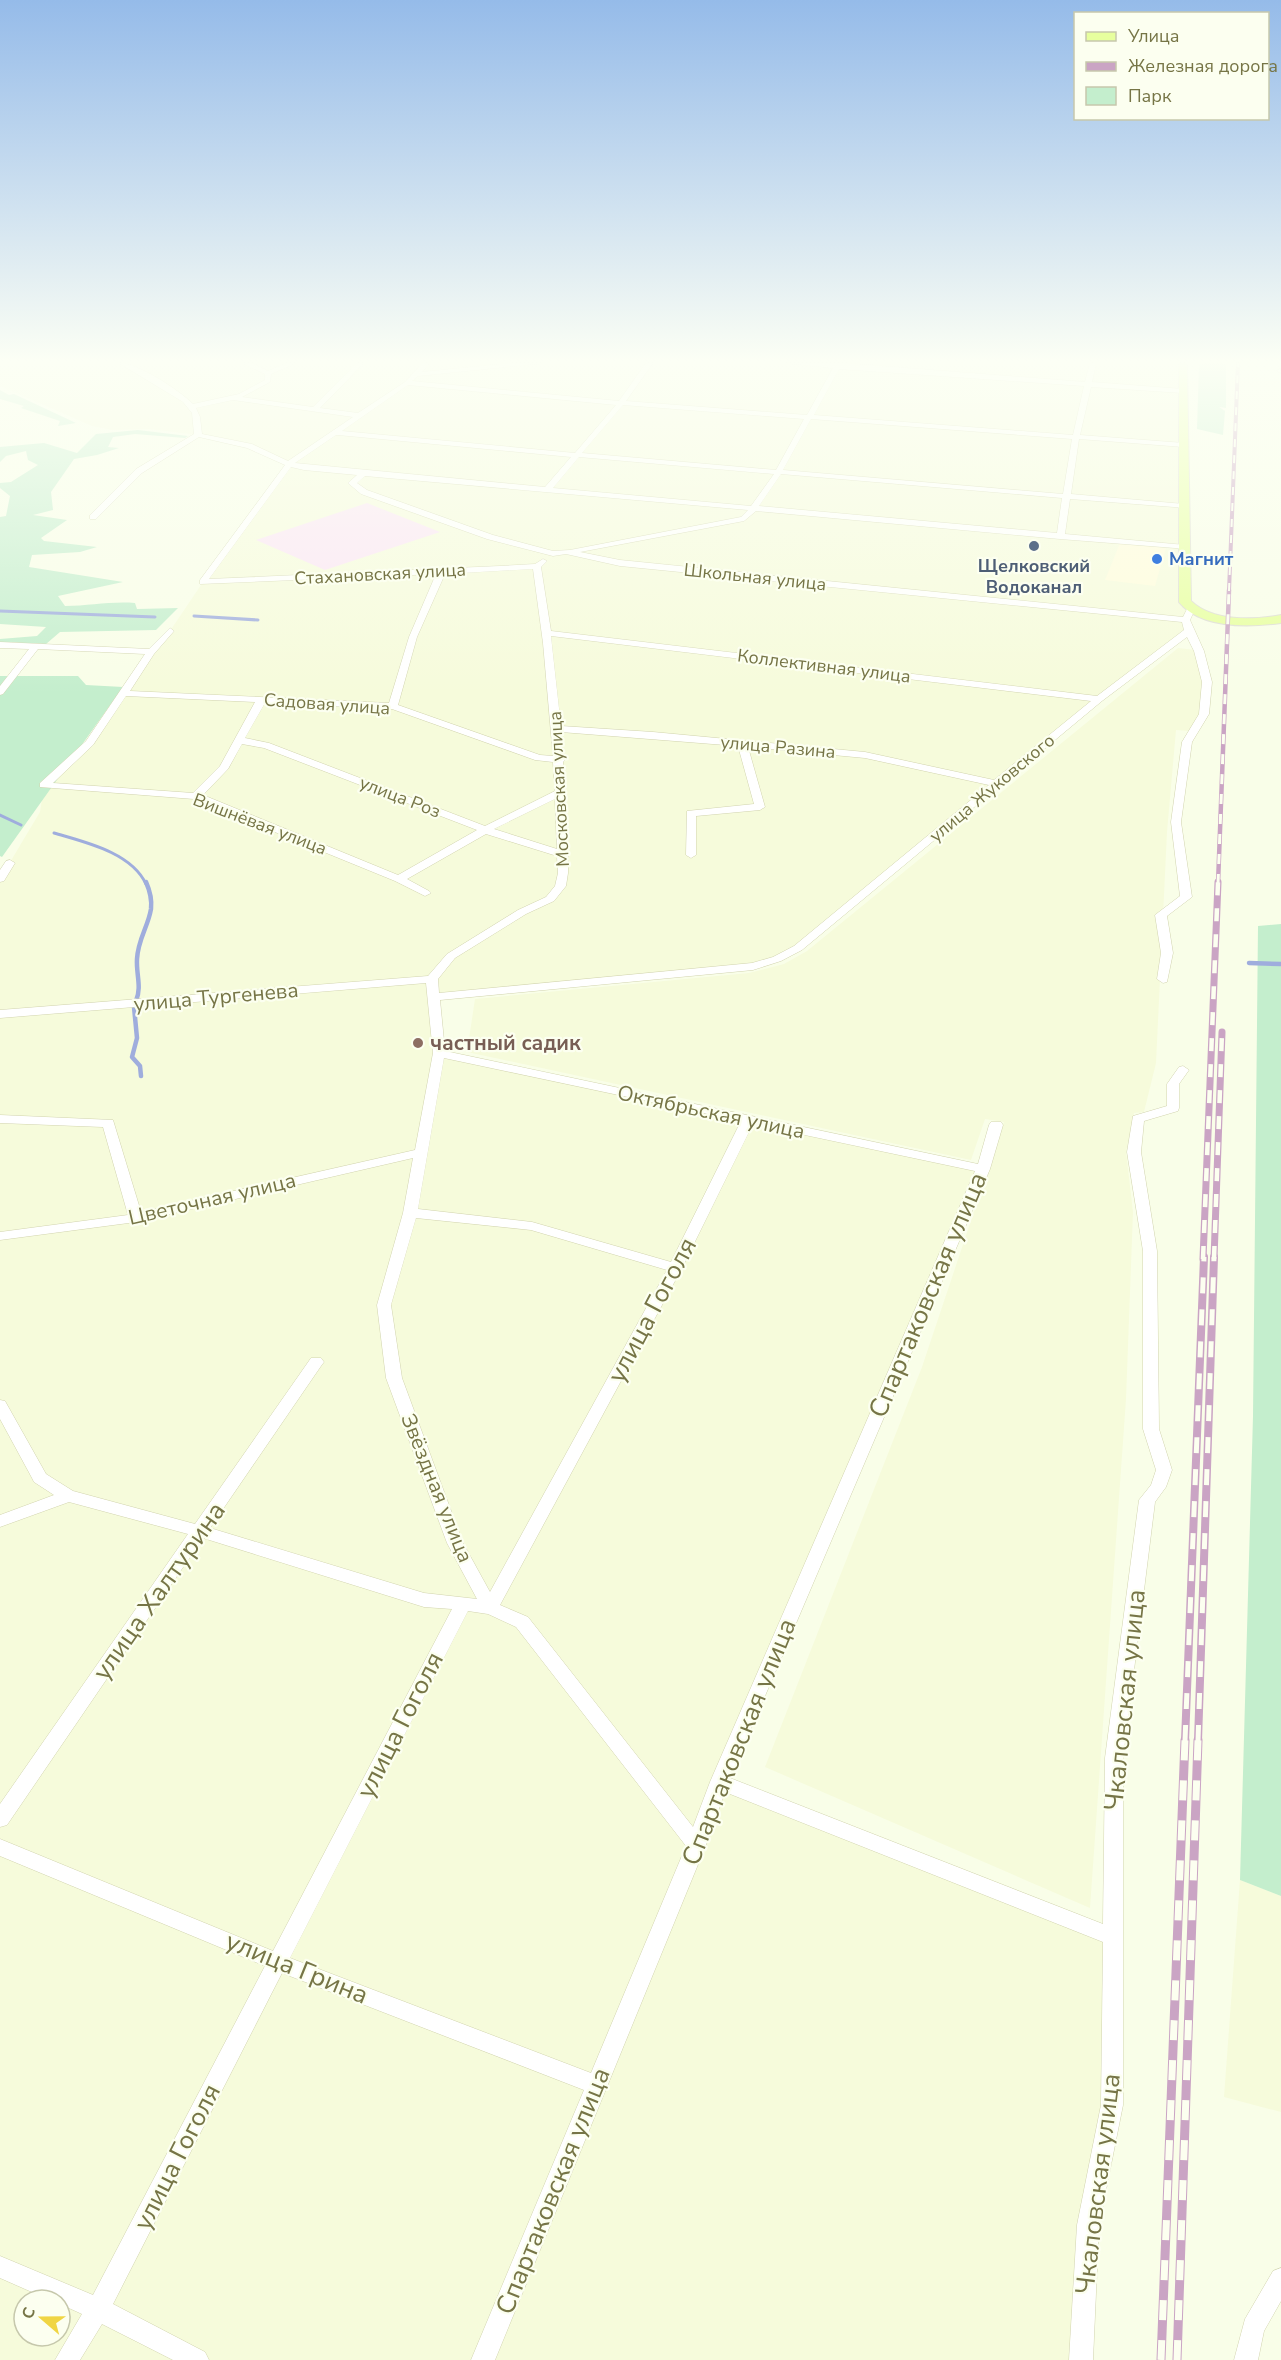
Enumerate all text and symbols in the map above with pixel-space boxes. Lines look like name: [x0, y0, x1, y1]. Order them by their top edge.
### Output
legend: [1074, 12, 1269, 120]
text: Улица: [1127, 24, 1179, 48]
text: Железная дорога: [1128, 54, 1278, 78]
text: Парк: [1128, 84, 1172, 108]
marker: Щелковский Водоканал: [1027, 539, 1041, 553]
place label: Магнит: [1169, 547, 1234, 571]
marker: Магнит: [1150, 552, 1164, 566]
place label: Щелковский Водоканал: [978, 554, 1090, 599]
street label: Стахановская улица: [294, 558, 466, 590]
street label: Школьная улица: [683, 558, 827, 596]
street label: Коллективная улица: [736, 643, 912, 689]
street label: Садовая улица: [263, 688, 391, 720]
street label: Московская улица: [543, 711, 575, 867]
street label: улица Жуковского: [924, 728, 1060, 848]
street label: улица Разина: [719, 730, 837, 764]
street label: улица Роз: [356, 771, 444, 823]
street label: Вишнёвая улица: [190, 787, 330, 861]
street label: улица Тургенева: [132, 976, 300, 1018]
place label: частный садик: [430, 1029, 581, 1057]
marker: частный садик: [411, 1036, 425, 1050]
street label: Октябрьская улица: [615, 1078, 807, 1146]
street label: Цветочная улица: [125, 1166, 299, 1232]
street label: Спартаковская улица: [860, 1167, 996, 1423]
street label: улица Гоголя: [599, 1231, 705, 1389]
street label: Звёздная улица: [394, 1409, 480, 1567]
street label: улица Халтурина: [84, 1495, 234, 1687]
street label: Чкаловская улица: [1096, 1588, 1154, 1812]
street label: Спартаковская улица: [673, 1613, 805, 1871]
street label: улица Гоголя: [348, 1646, 452, 1804]
street label: улица Грина: [220, 1923, 374, 2013]
street label: Спартаковская улица: [487, 2062, 619, 2320]
street label: Чкаловская улица: [1067, 2072, 1129, 2296]
street label: улица Гоголя: [125, 2078, 229, 2236]
north arrow: [12, 2288, 72, 2348]
text: С: [17, 2304, 41, 2322]

